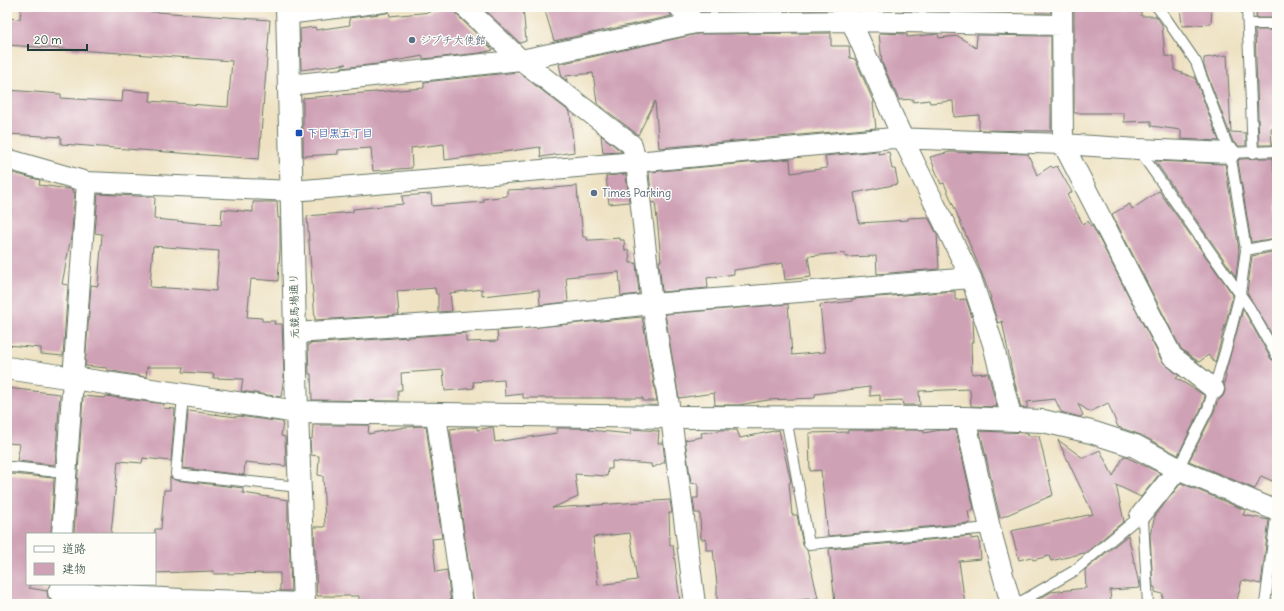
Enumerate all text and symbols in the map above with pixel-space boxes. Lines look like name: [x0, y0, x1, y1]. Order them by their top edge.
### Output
scale bar: [28, 26, 87, 52]
text: 20 m: [34, 32, 62, 47]
place label: ジブチ大使館: [420, 33, 486, 47]
marker: ジブチ大使館: [407, 35, 417, 45]
place label: 下目黒五丁目: [307, 126, 373, 140]
marker: 下目黒五丁目: [294, 128, 304, 138]
place label: Times Parking: [602, 186, 671, 200]
marker: Times Parking: [589, 188, 599, 198]
street label: 元競馬場通り: [286, 273, 302, 339]
legend: [26, 533, 156, 585]
text: 道路: [62, 541, 86, 556]
text: 建物: [62, 561, 86, 576]

